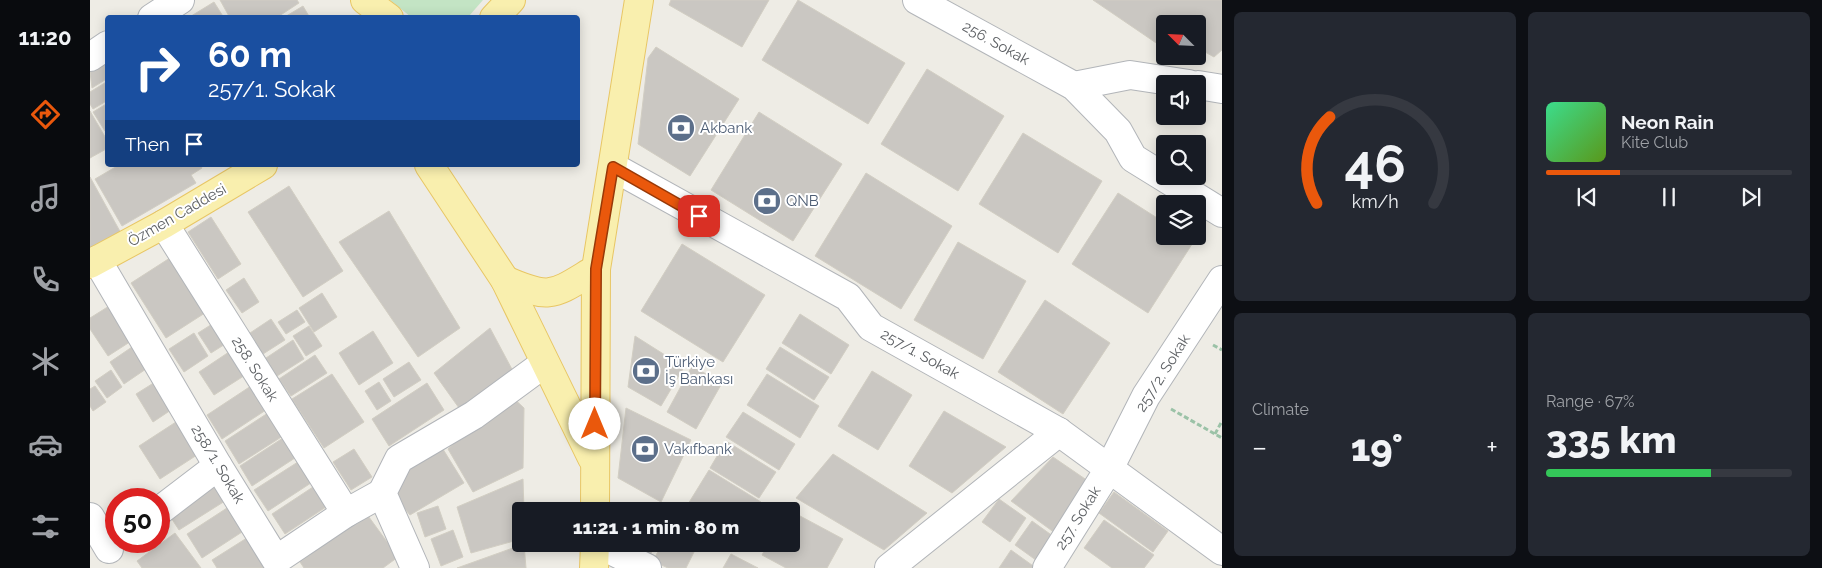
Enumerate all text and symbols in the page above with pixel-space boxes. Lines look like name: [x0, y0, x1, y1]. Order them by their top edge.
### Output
north arrow: [1156, 15, 1206, 65]
map controls: [1156, 15, 1206, 245]
street label: 256. Sokak: [959, 17, 1033, 69]
text: 11:20: [18, 24, 72, 50]
text: 60 m: [208, 34, 292, 75]
icon: right: [125, 35, 190, 100]
button: sound: [1156, 75, 1206, 125]
text: 257/1. Sokak: [208, 76, 336, 102]
icon: directions: [28, 97, 63, 132]
text: Neon Rain: [1621, 111, 1714, 133]
bank icon: Akbank: [666, 113, 696, 143]
place label: Akbank: [700, 119, 752, 137]
icon: arrive: [180, 130, 208, 158]
text: Then: [125, 133, 170, 155]
text: 46: [1344, 133, 1406, 194]
text: Kite Club: [1621, 133, 1688, 152]
button: search: [1156, 135, 1206, 185]
street label: Özmen Caddesi: [124, 179, 229, 250]
icon: music: [28, 180, 63, 215]
icon: previous: [1573, 183, 1601, 211]
icon: pause: [1655, 183, 1683, 211]
icon: next: [1737, 183, 1765, 211]
bank icon: QNB: [752, 186, 782, 216]
text: km/h: [1351, 191, 1399, 212]
place label: QNB: [786, 192, 819, 210]
pin: [678, 195, 720, 237]
button: layers: [1156, 195, 1206, 245]
icon: arrive: [685, 202, 713, 230]
icon: phone: [28, 262, 63, 297]
street label: 257/1. Sokak: [878, 325, 962, 383]
street label: 257/2. Sokak: [1132, 331, 1194, 415]
street label: 258. Sokak: [228, 333, 282, 405]
icon: climate: [28, 344, 63, 379]
place label: Türkiye İş Bankası: [665, 353, 733, 388]
bank icon: Türkiye İş Bankası: [631, 356, 661, 386]
text: Range · 67%: [1546, 392, 1634, 411]
position arrow: [568, 397, 620, 449]
text: Climate: [1252, 400, 1309, 419]
text: 335 km: [1546, 417, 1676, 462]
street label: 258/1. Sokak: [187, 421, 249, 507]
text: 19°: [1351, 425, 1403, 470]
icon: car: [28, 427, 63, 462]
text: −: [1252, 431, 1267, 464]
text: +: [1486, 431, 1498, 464]
bank icon: Vakıfbank: [630, 434, 660, 464]
place label: Vakıfbank: [664, 440, 732, 458]
street label: 257. Sokak: [1051, 483, 1105, 553]
speed limit sign: 50: [105, 488, 170, 553]
icon: filters: [28, 509, 63, 544]
text: 11:21 · 1 min · 80 m: [573, 516, 739, 538]

